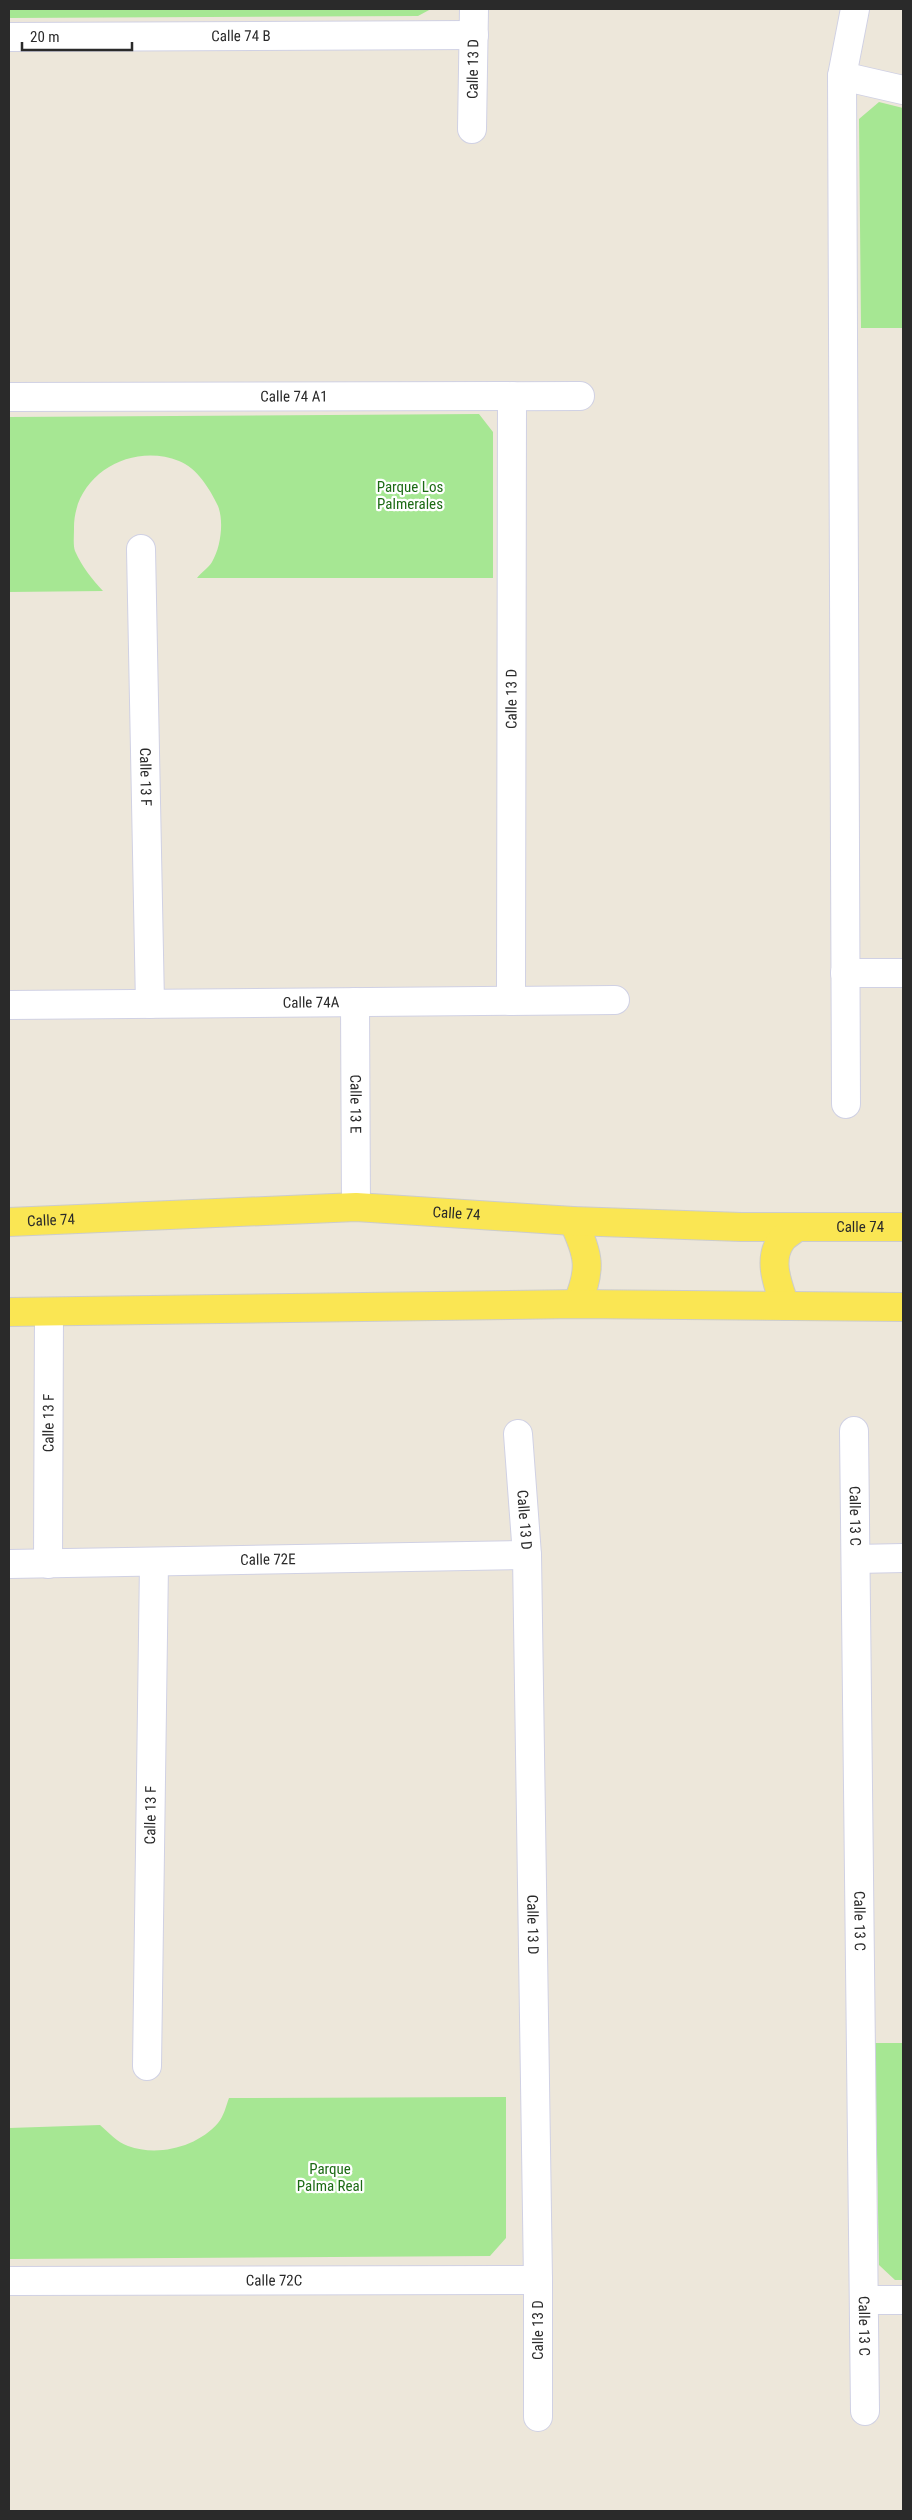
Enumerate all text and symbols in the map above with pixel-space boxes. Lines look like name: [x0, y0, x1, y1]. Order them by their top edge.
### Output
scale bar: [22, 20, 132, 52]
street label: Calle 74 B: [211, 27, 271, 45]
text: 20 m: [30, 28, 60, 46]
street label: Calle 13 D: [464, 39, 482, 99]
street label: Calle 74 A1: [260, 387, 328, 406]
park label: Parque Los Palmerales: [377, 478, 443, 513]
street label: Calle 13 D: [502, 669, 521, 729]
street label: Calle 13 F: [136, 747, 155, 806]
street label: Calle 74A: [283, 993, 340, 1012]
street label: Calle 13 E: [346, 1075, 365, 1133]
street label: Calle 74: [432, 1203, 481, 1224]
street label: Calle 74: [27, 1210, 75, 1230]
street label: Calle 74: [836, 1218, 884, 1236]
street label: Calle 13 F: [39, 1394, 58, 1452]
street label: Calle 13 C: [846, 1486, 864, 1546]
street label: Calle 13 D: [513, 1489, 536, 1550]
street label: Calle 72E: [240, 1550, 296, 1569]
street label: Calle 13 F: [141, 1786, 160, 1844]
street label: Calle 13 C: [850, 1891, 869, 1951]
street label: Calle 13 D: [523, 1895, 542, 1955]
park label: Parque Palma Real: [297, 2160, 363, 2195]
street label: Calle 72C: [246, 2271, 302, 2290]
street label: Calle 13 C: [855, 2296, 873, 2356]
street label: Calle 13 D: [529, 2300, 547, 2360]

